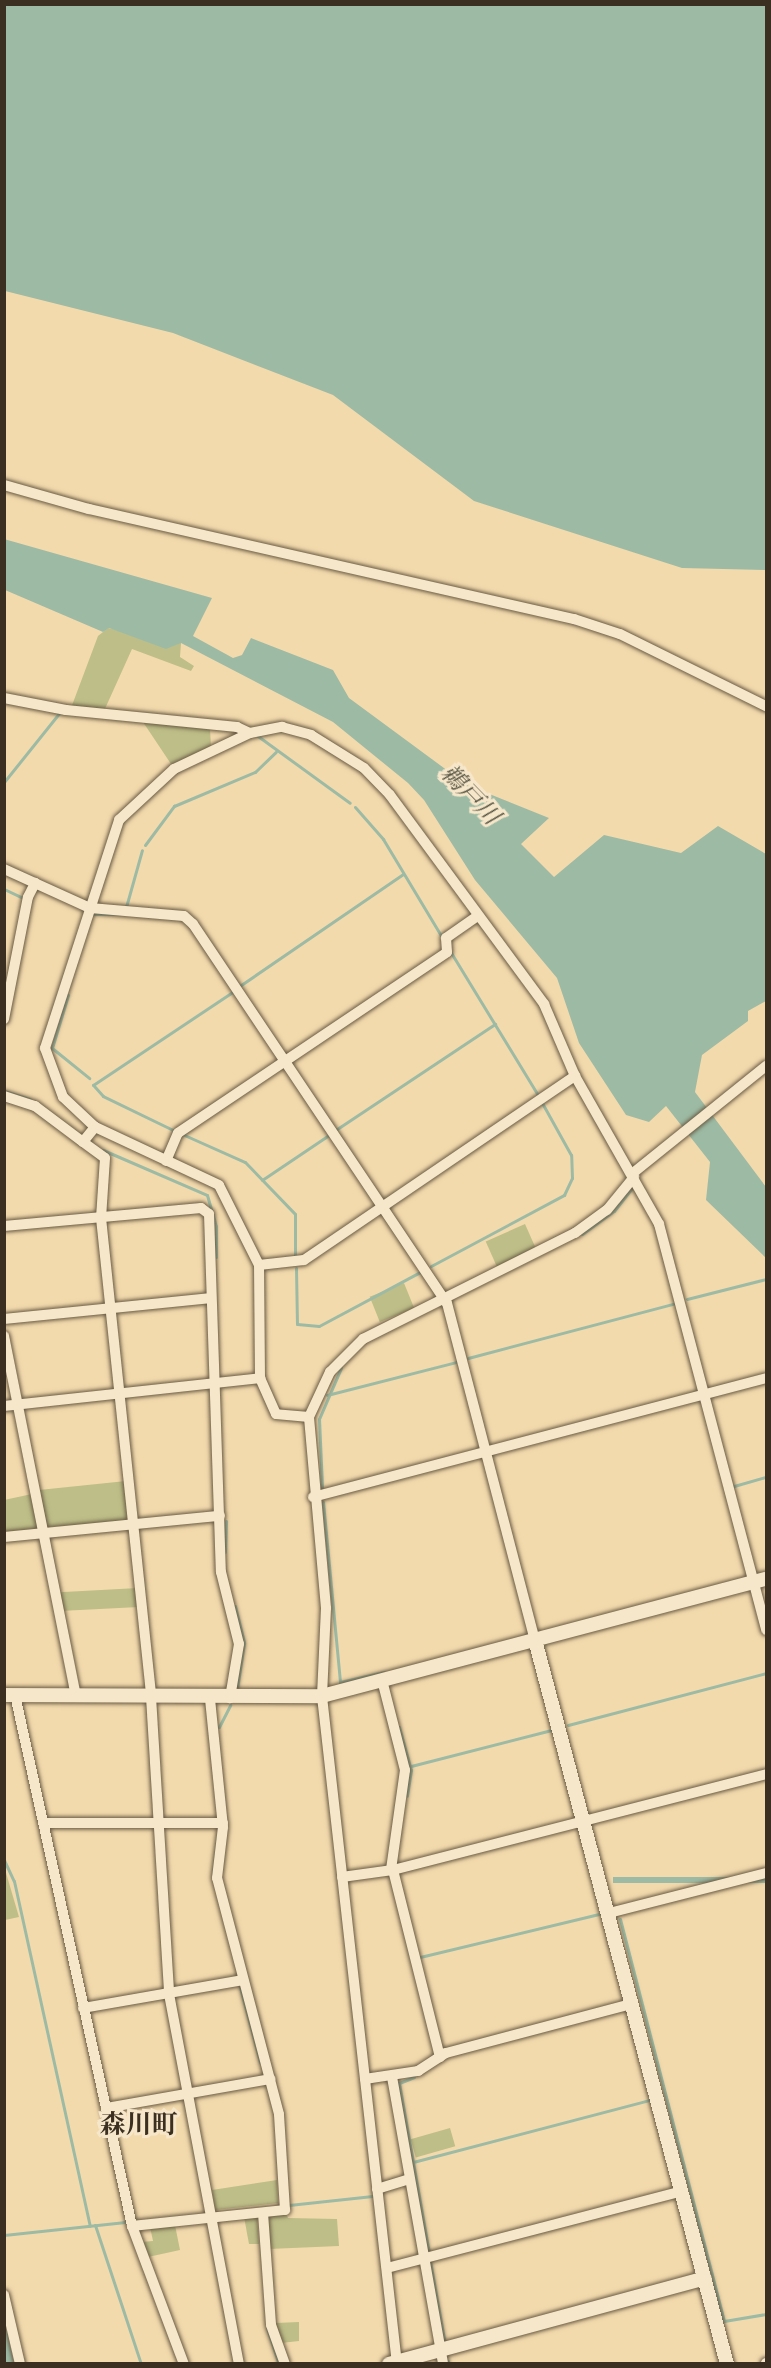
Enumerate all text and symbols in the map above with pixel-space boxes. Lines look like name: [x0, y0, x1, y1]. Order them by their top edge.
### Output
water label: 鵜戸川: [435, 759, 505, 831]
district label: 森川町: [100, 2109, 178, 2141]

